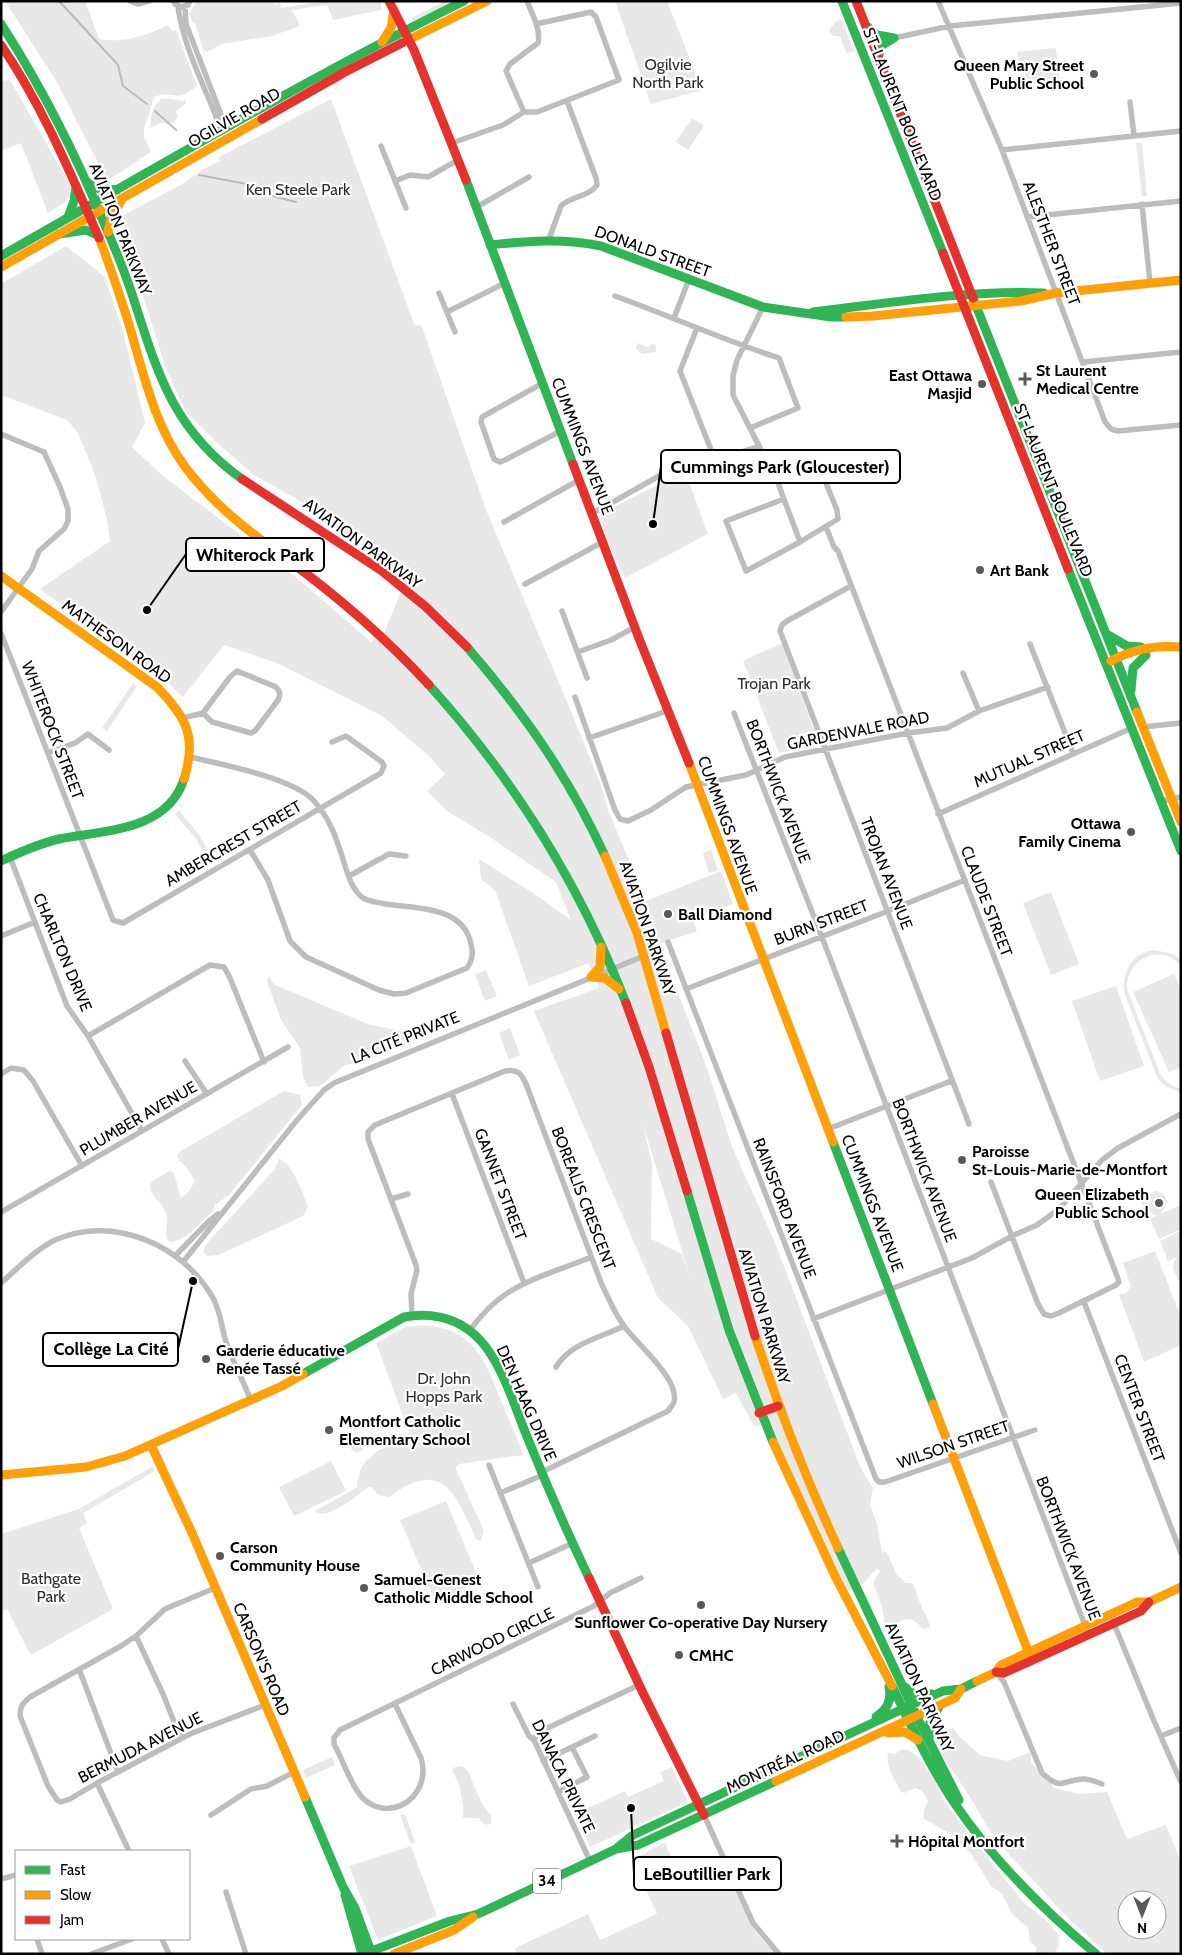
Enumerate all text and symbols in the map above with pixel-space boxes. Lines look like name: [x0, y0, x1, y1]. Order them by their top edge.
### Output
street label: ST-LAURENT BOULEVARD: [859, 25, 946, 204]
park label: Ogilvie North Park: [632, 55, 705, 92]
place label: Queen Mary Street Public School: [954, 56, 1084, 93]
marker: Queen Mary Street Public School: [1088, 68, 1100, 80]
street label: OGILVIE ROAD: [185, 83, 284, 151]
street label: AVIATION PARKWAY: [85, 160, 156, 299]
street label: ALESTHER STREET: [1019, 178, 1084, 309]
park label: Ken Steele Park: [246, 180, 351, 199]
street label: DONALD STREET: [592, 222, 714, 281]
place label: St Laurent Medical Centre: [1036, 361, 1139, 398]
place label: East Ottawa Masjid: [889, 366, 972, 403]
marker: St Laurent Medical Centre: [1018, 372, 1032, 386]
street label: CUMMINGS AVENUE: [548, 375, 618, 518]
marker: East Ottawa Masjid: [976, 378, 988, 390]
street label: ST-LAURENT BOULEVARD: [1010, 401, 1097, 580]
callout: Cummings Park (Gloucester): [661, 450, 900, 483]
text: Cummings Park (Gloucester): [670, 456, 890, 478]
street label: AVIATION PARKWAY: [300, 494, 426, 593]
callout: Whiterock Park: [186, 538, 324, 571]
text: Whiterock Park: [196, 544, 314, 566]
place label: Art Bank: [990, 561, 1049, 580]
marker: Art Bank: [974, 564, 986, 576]
street label: MATHESON ROAD: [58, 595, 175, 687]
street label: WHITEROCK STREET: [17, 659, 88, 802]
park label: Trojan Park: [737, 674, 811, 693]
street label: GARDENVALE ROAD: [785, 707, 931, 754]
street label: BORTHWICK AVENUE: [742, 717, 815, 866]
street label: MUTUAL STREET: [971, 725, 1088, 791]
street label: CUMMINGS AVENUE: [694, 753, 761, 897]
street label: AMBERCREST STREET: [162, 796, 305, 890]
street label: TROJAN AVENUE: [856, 814, 917, 932]
place label: Ottawa Family Cinema: [1018, 814, 1121, 851]
marker: Ottawa Family Cinema: [1125, 826, 1137, 838]
street label: CLAUDE STREET: [957, 843, 1017, 960]
street label: AVIATION PARKWAY: [616, 858, 680, 999]
street label: CHARLTON DRIVE: [29, 890, 96, 1014]
street label: BURN STREET: [771, 896, 871, 949]
place label: Ball Diamond: [678, 905, 772, 924]
marker: Ball Diamond: [662, 908, 674, 920]
street label: LA CITÉ PRIVATE: [348, 1007, 462, 1068]
street label: PLUMBER AVENUE: [76, 1077, 200, 1160]
street label: BORTHWICK AVENUE: [888, 1096, 961, 1245]
street label: BOREALIS CRESCENT: [548, 1124, 620, 1273]
street label: GANNET STREET: [471, 1126, 531, 1243]
street label: CUMMINGS AVENUE: [838, 1132, 908, 1275]
street label: RAINSFORD AVENUE: [749, 1135, 820, 1281]
place label: Paroisse St-Louis-Marie-de-Montfort: [972, 1142, 1168, 1179]
marker: Paroisse St-Louis-Marie-de-Montfort: [956, 1154, 968, 1166]
place label: Queen Elizabeth Public School: [1035, 1185, 1149, 1222]
marker: Queen Elizabeth Public School: [1153, 1197, 1165, 1209]
street label: AVIATION PARKWAY: [735, 1246, 795, 1387]
callout: Collège La Cité: [43, 1333, 178, 1366]
text: Collège La Cité: [53, 1338, 169, 1360]
place label: Garderie éducative Renée Tassé: [216, 1341, 345, 1378]
street label: DEN HAAG DRIVE: [493, 1342, 561, 1464]
street label: CENTER STREET: [1110, 1351, 1169, 1465]
marker: Garderie éducative Renée Tassé: [200, 1353, 212, 1365]
park label: Dr. John Hopps Park: [406, 1369, 483, 1406]
place label: Montfort Catholic Elementary School: [339, 1412, 470, 1449]
street label: WILSON STREET: [894, 1416, 1012, 1473]
marker: Montfort Catholic Elementary School: [323, 1424, 335, 1436]
street label: BORTHWICK AVENUE: [1032, 1474, 1105, 1623]
place label: Carson Community House: [230, 1538, 360, 1575]
marker: Carson Community House: [214, 1550, 226, 1562]
park label: Bathgate Park: [21, 1569, 81, 1606]
place label: Samuel-Genest Catholic Middle School: [374, 1570, 533, 1607]
marker: Samuel-Genest Catholic Middle School: [358, 1582, 370, 1594]
marker: Sunflower Co-operative Day Nursery: [695, 1599, 707, 1611]
street label: CARSON'S ROAD: [229, 1600, 294, 1719]
street label: CARWOOD CIRCLE: [428, 1603, 557, 1679]
place label: Sunflower Co-operative Day Nursery: [574, 1613, 828, 1632]
street label: AVIATION PARKWAY: [881, 1619, 958, 1756]
place label: CMHC: [689, 1646, 734, 1665]
marker: CMHC: [673, 1649, 685, 1661]
street label: BERMUDA AVENUE: [75, 1708, 206, 1787]
street label: DANACA PRIVATE: [528, 1716, 599, 1836]
street label: MONTRÉAL ROAD: [723, 1726, 847, 1797]
place label: Hôpital Montfort: [908, 1832, 1025, 1851]
marker: Hôpital Montfort: [890, 1834, 904, 1848]
legend: [15, 1850, 190, 1940]
callout: LeBoutillier Park: [634, 1857, 781, 1890]
text: Fast: [60, 1861, 85, 1879]
text: LeBoutillier Park: [643, 1863, 771, 1885]
road number: 34: [533, 1868, 561, 1894]
text: Slow: [60, 1886, 91, 1904]
north arrow: [1117, 1890, 1167, 1940]
text: Jam: [59, 1911, 84, 1929]
text: N: [1137, 1919, 1147, 1937]

